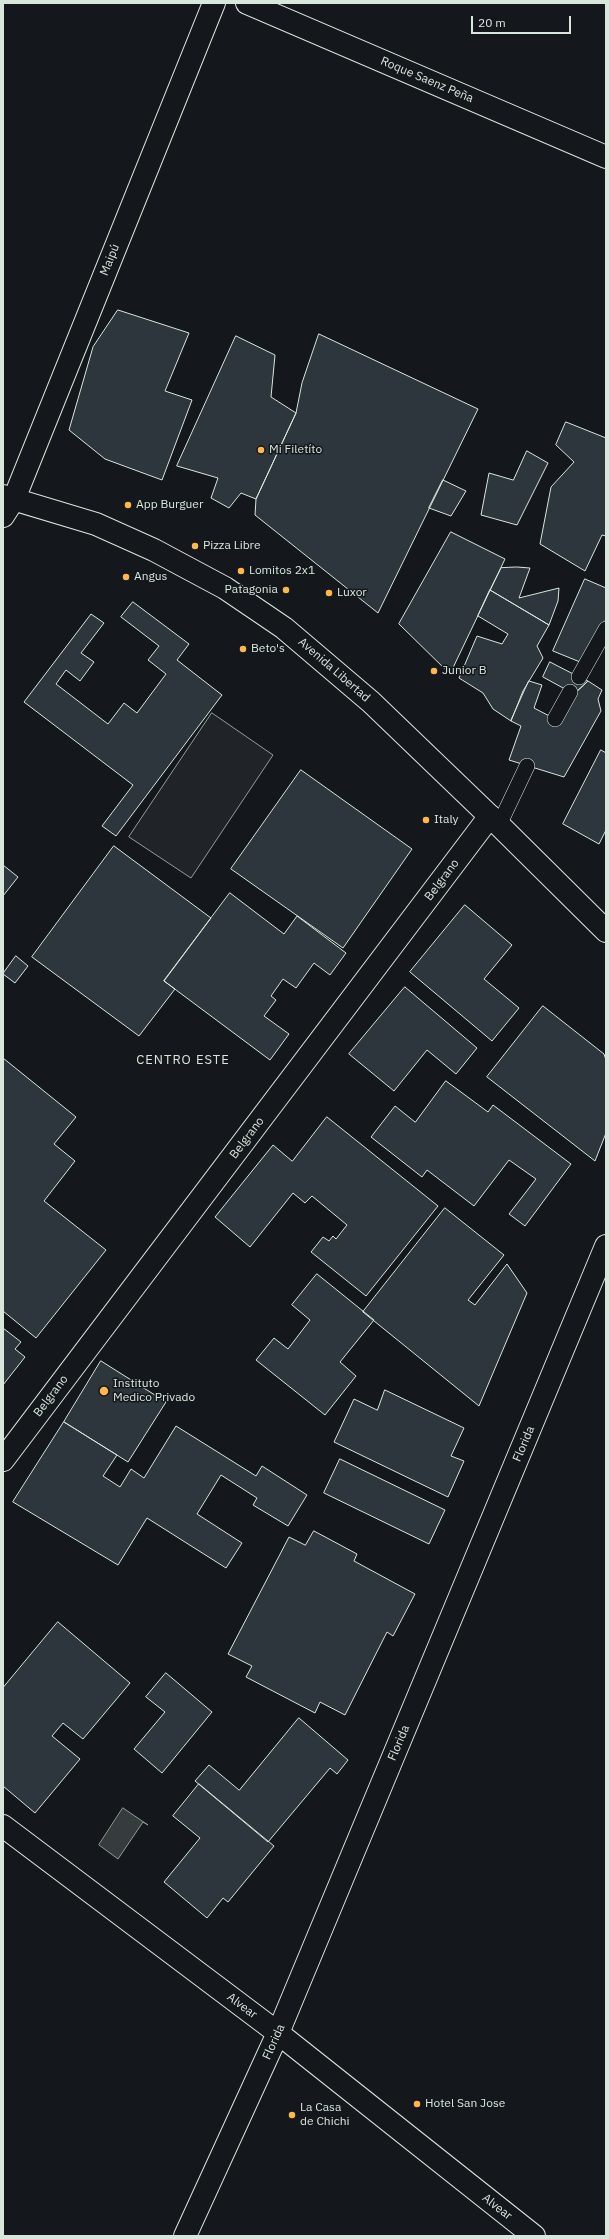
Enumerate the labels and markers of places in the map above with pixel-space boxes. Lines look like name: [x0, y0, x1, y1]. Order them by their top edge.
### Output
place label: Mi Filetíto: [269, 443, 322, 457]
marker: Mi Filetíto: [256, 445, 266, 455]
place label: App Burguer: [136, 498, 203, 512]
marker: App Burguer: [123, 500, 133, 510]
place label: Pizza Libre: [203, 539, 261, 553]
marker: Pizza Libre: [190, 541, 200, 551]
place label: Lomitos 2x1: [249, 564, 315, 578]
marker: Lomitos 2x1: [236, 566, 246, 576]
place label: Angus: [134, 570, 167, 584]
marker: Angus: [121, 572, 131, 582]
place label: Patagonia: [225, 583, 278, 597]
marker: Patagonia: [281, 585, 291, 595]
place label: Luxor: [337, 586, 367, 600]
marker: Luxor: [324, 588, 334, 598]
place label: Beto's: [251, 642, 285, 656]
marker: Beto's: [238, 644, 248, 654]
place label: Junior B: [442, 664, 487, 678]
marker: Junior B: [429, 666, 439, 676]
place label: Italy: [434, 813, 459, 827]
marker: Italy: [421, 815, 431, 825]
place label: Instituto Medico Privado: [113, 1377, 195, 1405]
marker: Instituto Medico Privado: [98, 1385, 110, 1397]
place label: Hotel San Jose: [425, 2097, 505, 2111]
marker: Hotel San Jose: [412, 2099, 422, 2109]
place label: La Casa de Chichi: [300, 2101, 349, 2129]
marker: La Casa de Chichi: [287, 2110, 297, 2120]

